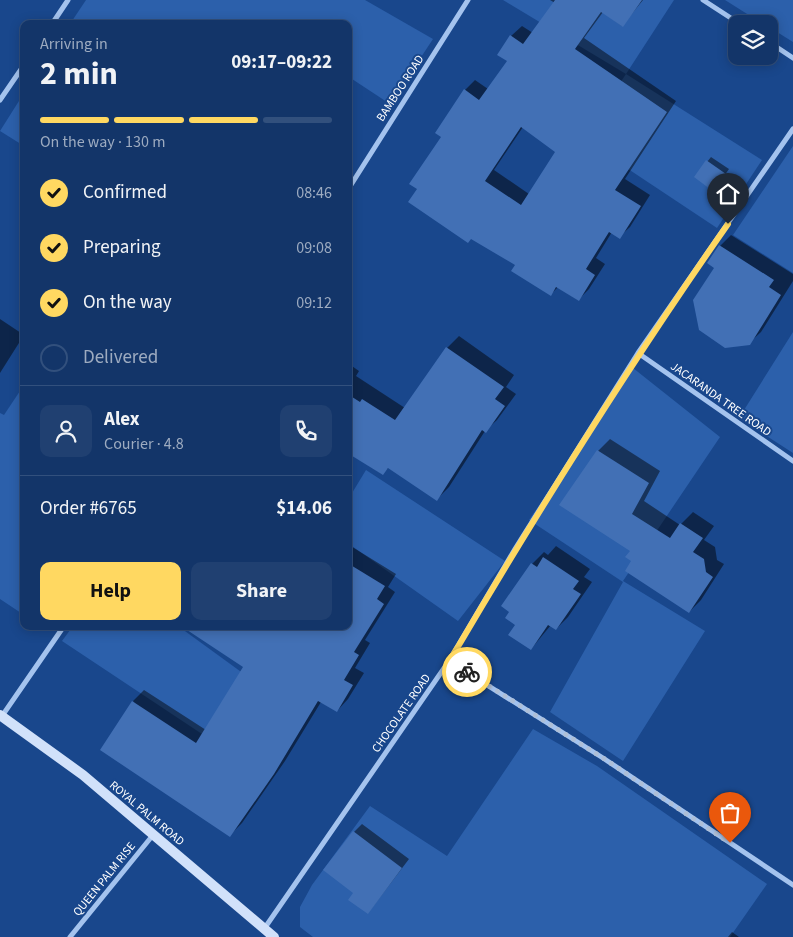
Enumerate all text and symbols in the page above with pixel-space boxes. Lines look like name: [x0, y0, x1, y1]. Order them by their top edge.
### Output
map controls: [728, 15, 778, 65]
button: layers: [728, 15, 778, 65]
text: Arriving in: [40, 33, 108, 55]
text: 09:17–09:22: [231, 49, 332, 76]
text: 2 min: [40, 51, 118, 97]
street label: BAMBOO ROAD: [373, 52, 428, 125]
text: On the way · 130 m: [40, 131, 165, 153]
pin: [707, 173, 749, 224]
icon: check: [40, 179, 68, 207]
text: Confirmed: [83, 179, 167, 206]
icon: home: [714, 180, 742, 208]
text: 08:46: [296, 182, 332, 204]
icon: check: [40, 234, 68, 262]
text: Preparing: [83, 234, 161, 261]
text: 09:08: [296, 237, 332, 259]
icon: check: [40, 289, 68, 317]
text: On the way: [83, 289, 172, 316]
text: 09:12: [296, 292, 332, 314]
text: Delivered: [83, 344, 158, 371]
street label: JACARANDA TREE ROAD: [667, 358, 775, 441]
button: person: [40, 405, 92, 457]
button: phone: [280, 405, 332, 457]
text: Alex: [104, 406, 140, 433]
text: Courier · 4.8: [104, 433, 184, 455]
text: Order #6765: [40, 495, 137, 522]
text: $14.06: [276, 495, 332, 522]
button: Help: [40, 562, 181, 620]
button: Share: [191, 562, 332, 620]
courier: [442, 647, 492, 697]
icon: bike: [453, 658, 481, 686]
street label: CHOCOLATE ROAD: [368, 670, 435, 756]
street label: ROYAL PALM ROAD: [106, 777, 188, 850]
pin: [709, 792, 751, 843]
icon: bag: [716, 799, 744, 827]
street label: QUEEN PALM RISE: [69, 839, 140, 920]

